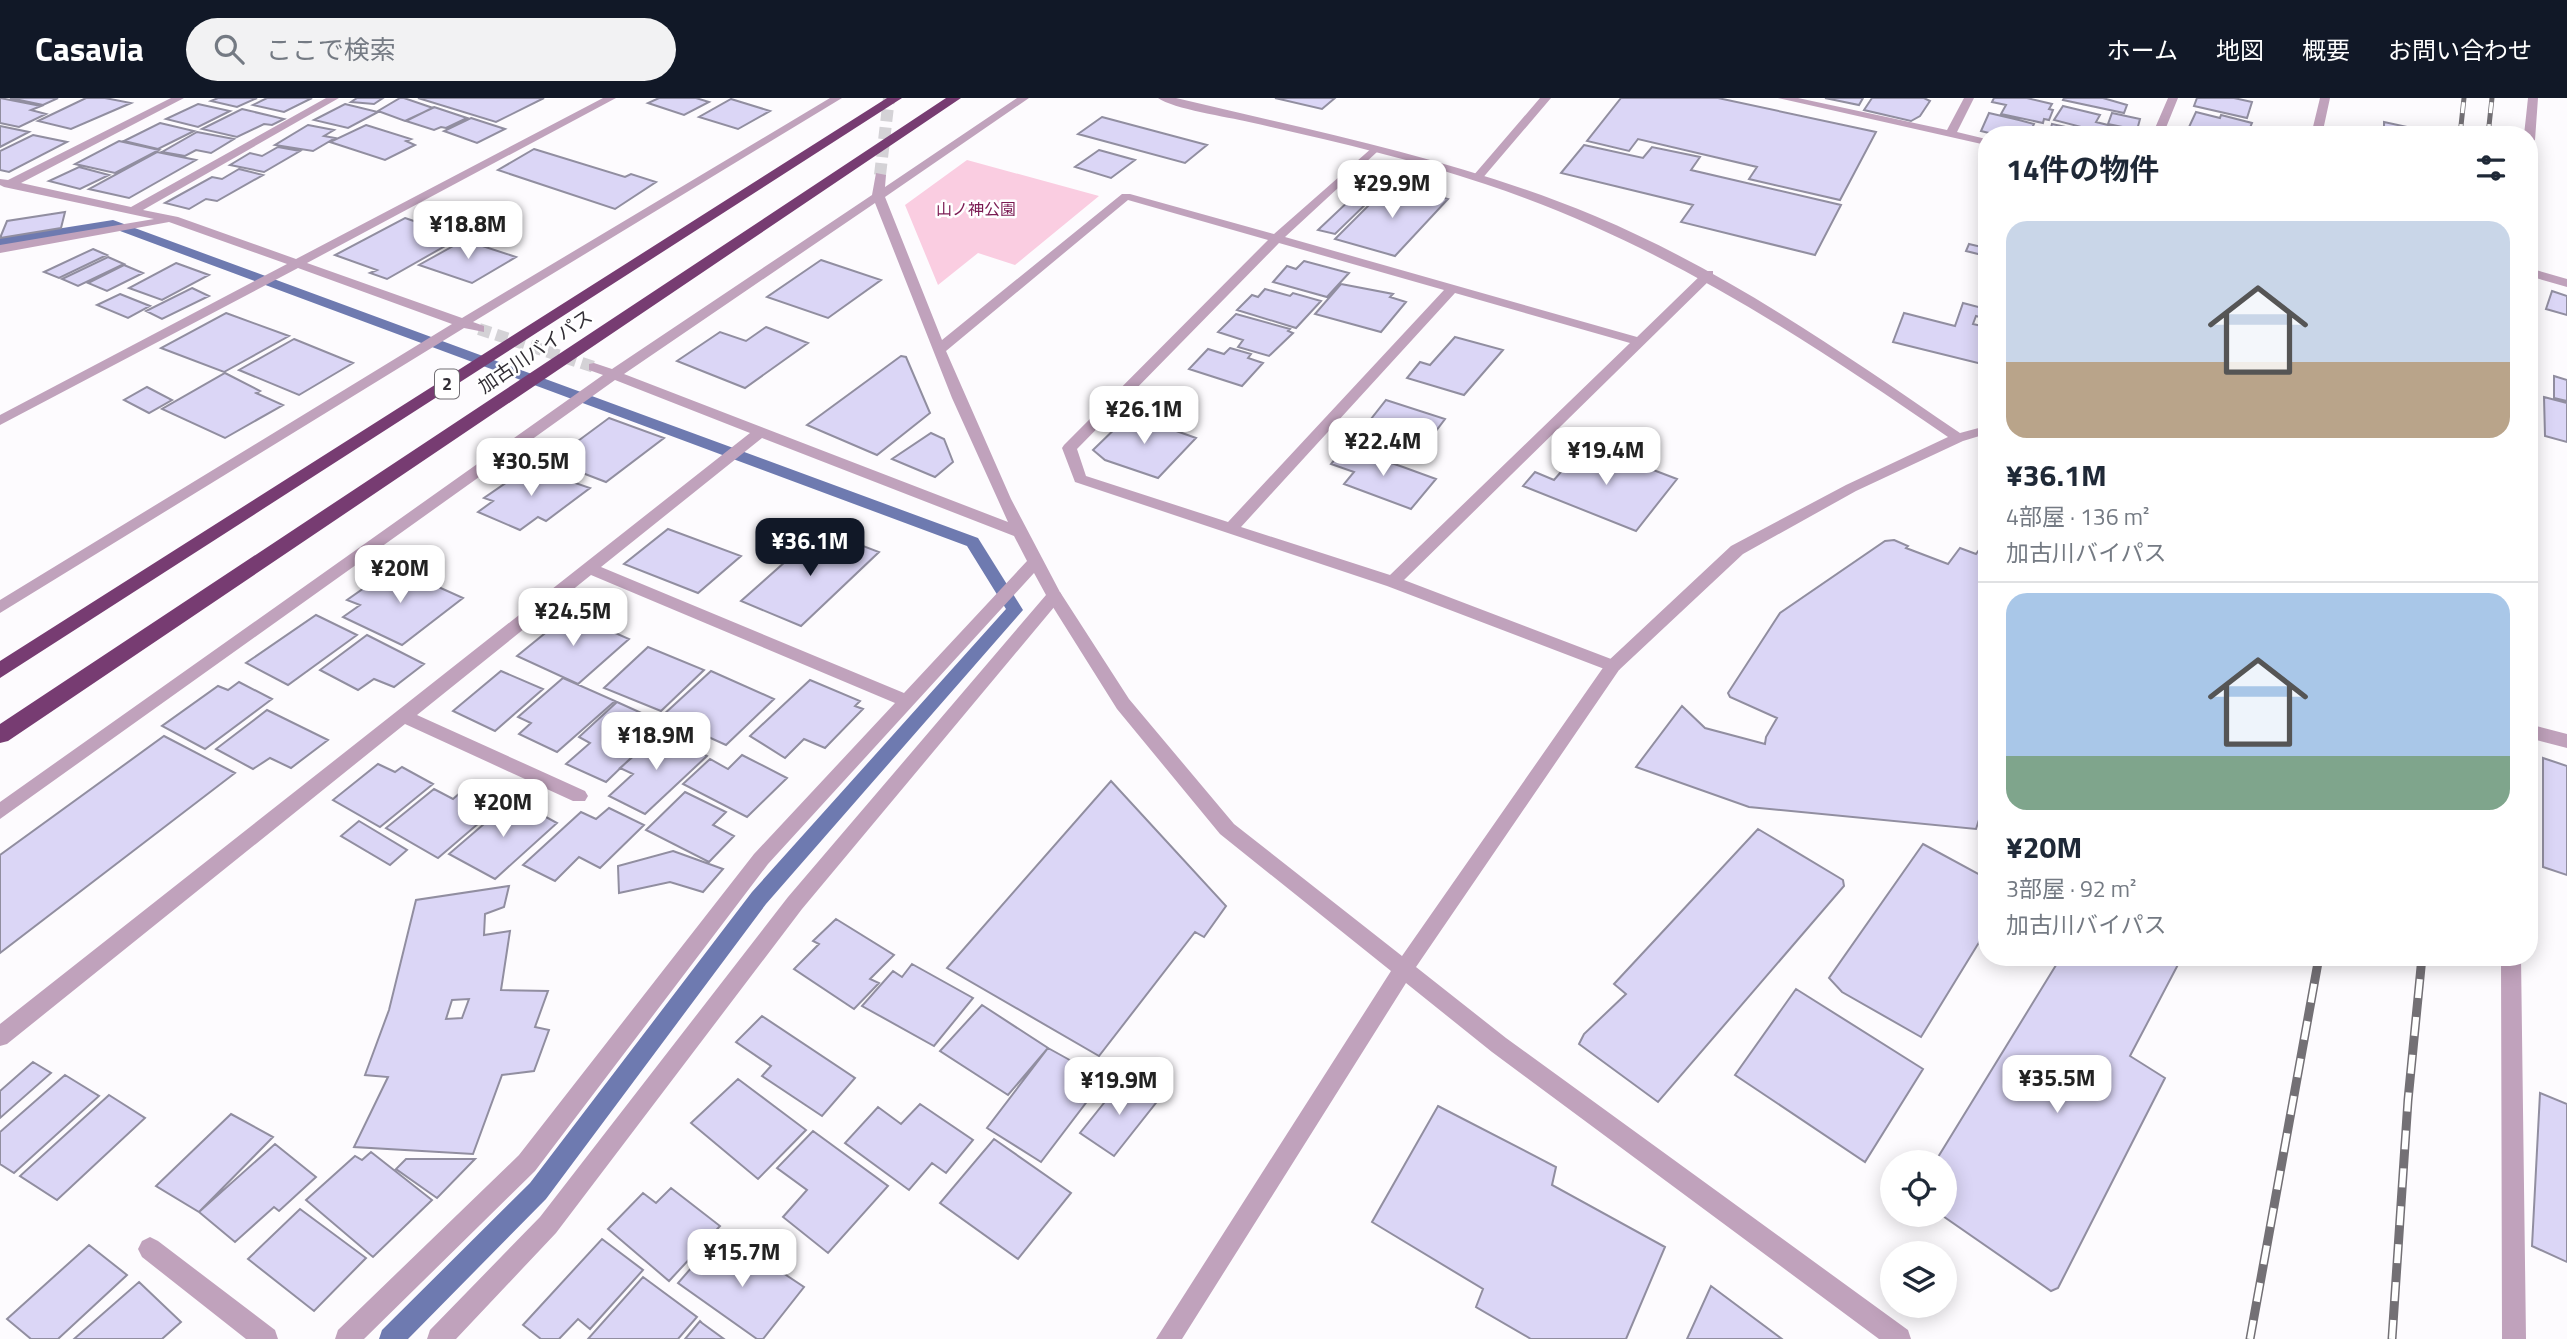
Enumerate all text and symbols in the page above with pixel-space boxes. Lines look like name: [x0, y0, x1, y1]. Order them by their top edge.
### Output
search box: [186, 18, 676, 81]
text: Casavia: [35, 24, 144, 74]
icon: search: [210, 30, 248, 68]
text: ここで検索: [266, 30, 396, 69]
text: ホーム: [2107, 32, 2178, 68]
text: 地図: [2216, 32, 2264, 68]
text: 概要: [2302, 32, 2350, 68]
text: お問い合わせ: [2388, 32, 2532, 68]
text: 14件の物件: [2006, 146, 2160, 192]
icon: filters: [2472, 149, 2510, 187]
pin: ¥29.9M: [1335, 160, 1449, 220]
text: ¥29.9M: [1353, 165, 1431, 200]
park label: 山ノ神公園: [936, 197, 1016, 221]
pin: ¥18.8M: [411, 202, 525, 261]
text: ¥18.8M: [429, 206, 507, 241]
icon: home: [2195, 267, 2321, 393]
street label: 加古川バイパス: [472, 301, 598, 400]
road number: 2: [435, 370, 459, 398]
pin: ¥26.1M: [1087, 386, 1201, 446]
text: ¥26.1M: [1105, 391, 1183, 426]
pin: ¥22.4M: [1326, 418, 1440, 478]
text: ¥22.4M: [1344, 423, 1422, 458]
pin: ¥19.4M: [1549, 428, 1663, 487]
text: ¥19.4M: [1567, 432, 1645, 467]
pin: ¥30.5M: [474, 438, 588, 498]
text: ¥30.5M: [492, 443, 570, 478]
text: ¥36.1M: [2006, 452, 2107, 498]
text: 4部屋 · 136 m²: [2006, 499, 2149, 534]
pin: ¥36.1M: [753, 518, 867, 578]
text: ¥36.1M: [771, 523, 849, 558]
text: 加古川バイパス: [2006, 535, 2167, 570]
pin: ¥20M: [359, 546, 441, 605]
text: ¥20M: [371, 550, 429, 585]
pin: ¥24.5M: [516, 588, 630, 648]
text: ¥24.5M: [534, 593, 612, 628]
icon: home: [2195, 639, 2321, 765]
pin: ¥18.9M: [599, 712, 713, 772]
text: ¥18.9M: [617, 717, 695, 752]
pin: ¥20M: [462, 780, 544, 839]
text: ¥20M: [474, 784, 532, 819]
text: ¥20M: [2006, 824, 2082, 870]
text: 3部屋 · 92 m²: [2006, 871, 2136, 906]
text: 加古川バイパス: [2006, 907, 2167, 942]
pin: ¥35.5M: [2000, 1056, 2114, 1115]
pin: ¥19.9M: [1062, 1058, 1176, 1117]
text: ¥35.5M: [2018, 1060, 2096, 1095]
text: ¥19.9M: [1080, 1062, 1158, 1097]
map controls: [1880, 1150, 1957, 1318]
button: locate: [1880, 1150, 1957, 1227]
pin: ¥15.7M: [685, 1230, 799, 1289]
text: ¥15.7M: [703, 1234, 781, 1269]
button: layers: [1880, 1241, 1957, 1318]

